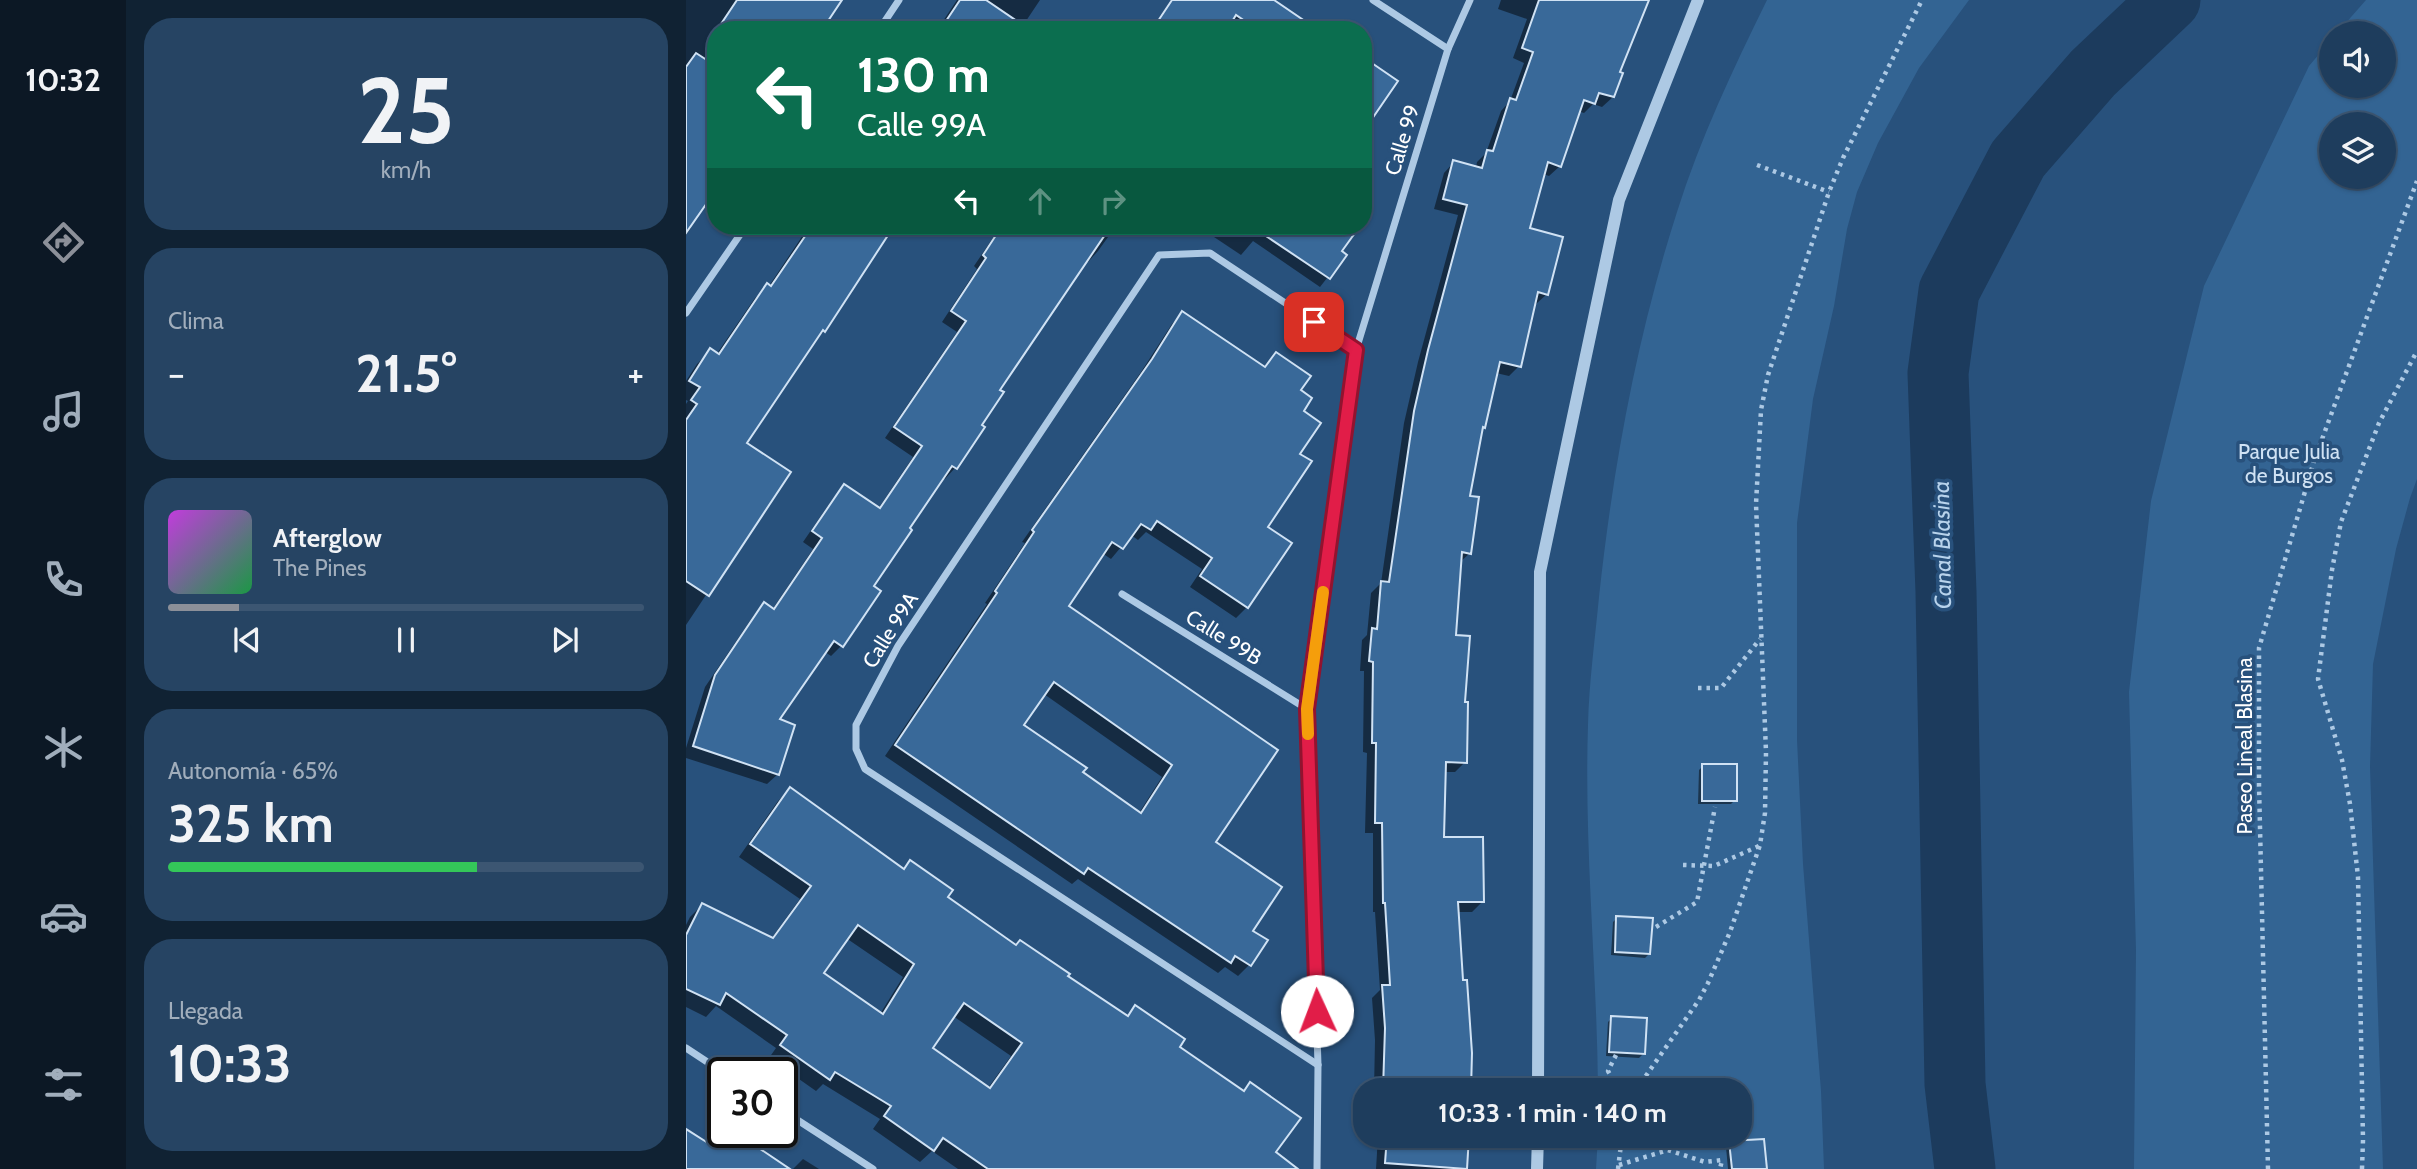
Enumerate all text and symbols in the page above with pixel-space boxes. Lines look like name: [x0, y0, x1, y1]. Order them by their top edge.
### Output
map controls: [2319, 21, 2396, 189]
button: sound: [2319, 21, 2396, 98]
text: 130 m: [857, 45, 990, 104]
icon: left: [742, 49, 833, 140]
text: 25: [357, 55, 455, 166]
text: 10:32: [25, 60, 101, 99]
street label: Calle 99: [1379, 102, 1425, 178]
text: Calle 99A: [857, 105, 986, 144]
button: layers: [2319, 112, 2396, 189]
text: km/h: [381, 156, 431, 184]
icon: left: [948, 182, 986, 220]
icon: ahead: [1021, 182, 1059, 220]
icon: right: [1094, 182, 1132, 220]
icon: directions: [39, 218, 88, 267]
pin: [1284, 292, 1344, 352]
icon: arrive: [1295, 303, 1333, 341]
text: Clima: [168, 307, 224, 335]
text: 21.5°: [355, 342, 457, 405]
text: −: [168, 350, 185, 397]
text: +: [627, 350, 644, 397]
icon: music: [39, 387, 88, 436]
park label: Parque Julia de Burgos: [2238, 439, 2340, 488]
water label: Canal Blasina: [1927, 481, 1957, 609]
text: Afterglow: [273, 522, 382, 554]
text: The Pines: [273, 554, 367, 582]
icon: phone: [39, 555, 88, 604]
street label: Calle 99A: [857, 587, 923, 672]
street label: Calle 99B: [1181, 604, 1267, 670]
icon: previous: [228, 621, 266, 659]
icon: pause: [387, 621, 425, 659]
icon: next: [546, 621, 584, 659]
street label: Paseo Lineal Blasina: [2232, 657, 2257, 835]
icon: climate: [39, 723, 88, 772]
text: Autonomía · 65%: [168, 757, 338, 785]
text: 325 km: [168, 792, 334, 855]
icon: car: [39, 892, 88, 941]
position arrow: [1280, 974, 1354, 1048]
text: Llegada: [168, 997, 243, 1025]
text: 10:33: [168, 1032, 292, 1095]
speed limit sign: 30: [707, 1057, 798, 1148]
icon: filters: [39, 1060, 88, 1109]
text: 10:33 · 1 min · 140 m: [1438, 1097, 1667, 1129]

